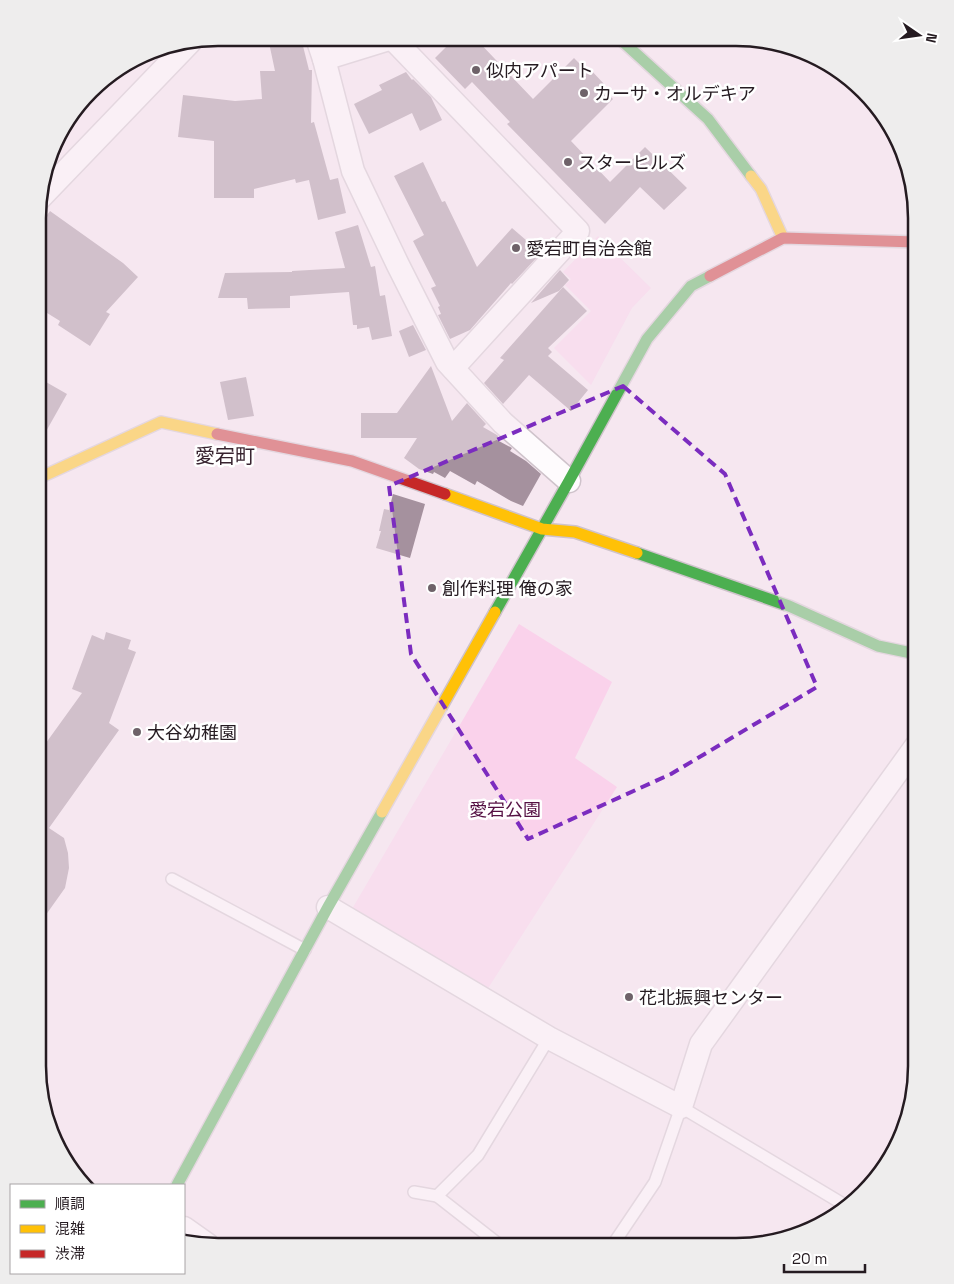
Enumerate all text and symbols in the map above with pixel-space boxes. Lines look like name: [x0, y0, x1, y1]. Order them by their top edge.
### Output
north arrow: [894, 10, 944, 60]
text: N: [922, 31, 941, 45]
place label: 似内アパート: [486, 59, 594, 82]
marker: 似内アパート: [470, 64, 482, 76]
place label: カーサ・オルデキア: [594, 82, 756, 105]
marker: カーサ・オルデキア: [578, 87, 590, 99]
place label: スターヒルズ: [578, 151, 686, 174]
marker: スターヒルズ: [562, 156, 574, 168]
place label: 愛宕町自治会館: [526, 237, 652, 260]
marker: 愛宕町自治会館: [510, 242, 522, 254]
district label: 愛宕町: [195, 443, 255, 469]
place label: 創作料理 俺の家: [442, 577, 573, 600]
marker: 創作料理 俺の家: [426, 582, 438, 594]
place label: 大谷幼稚園: [147, 721, 237, 744]
marker: 大谷幼稚園: [131, 726, 143, 738]
park label: 愛宕公園: [469, 798, 541, 821]
place label: 花北振興センター: [639, 986, 783, 1009]
marker: 花北振興センター: [623, 991, 635, 1003]
legend: [10, 1184, 185, 1274]
text: 順調: [55, 1194, 85, 1213]
text: 混雑: [55, 1219, 85, 1238]
scale bar: [784, 1242, 865, 1274]
text: 渋滞: [55, 1244, 85, 1263]
text: 20 m: [792, 1249, 827, 1268]

